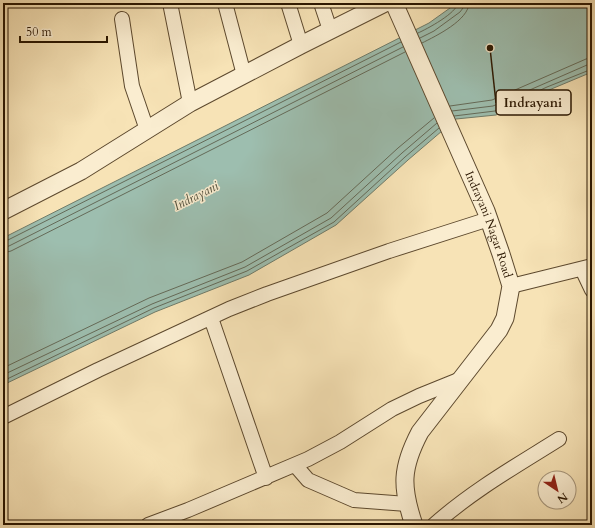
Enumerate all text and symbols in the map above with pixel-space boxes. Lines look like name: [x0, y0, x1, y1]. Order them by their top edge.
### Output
scale bar: [20, 18, 107, 44]
text: 50 m: [26, 24, 53, 40]
callout: Indrayani: [496, 90, 571, 115]
text: Indrayani: [504, 94, 562, 112]
street label: Indrayani Nagar Road: [461, 168, 516, 280]
water label: Indrayani: [170, 177, 222, 215]
north arrow: [537, 470, 577, 510]
text: N: [554, 489, 571, 507]

